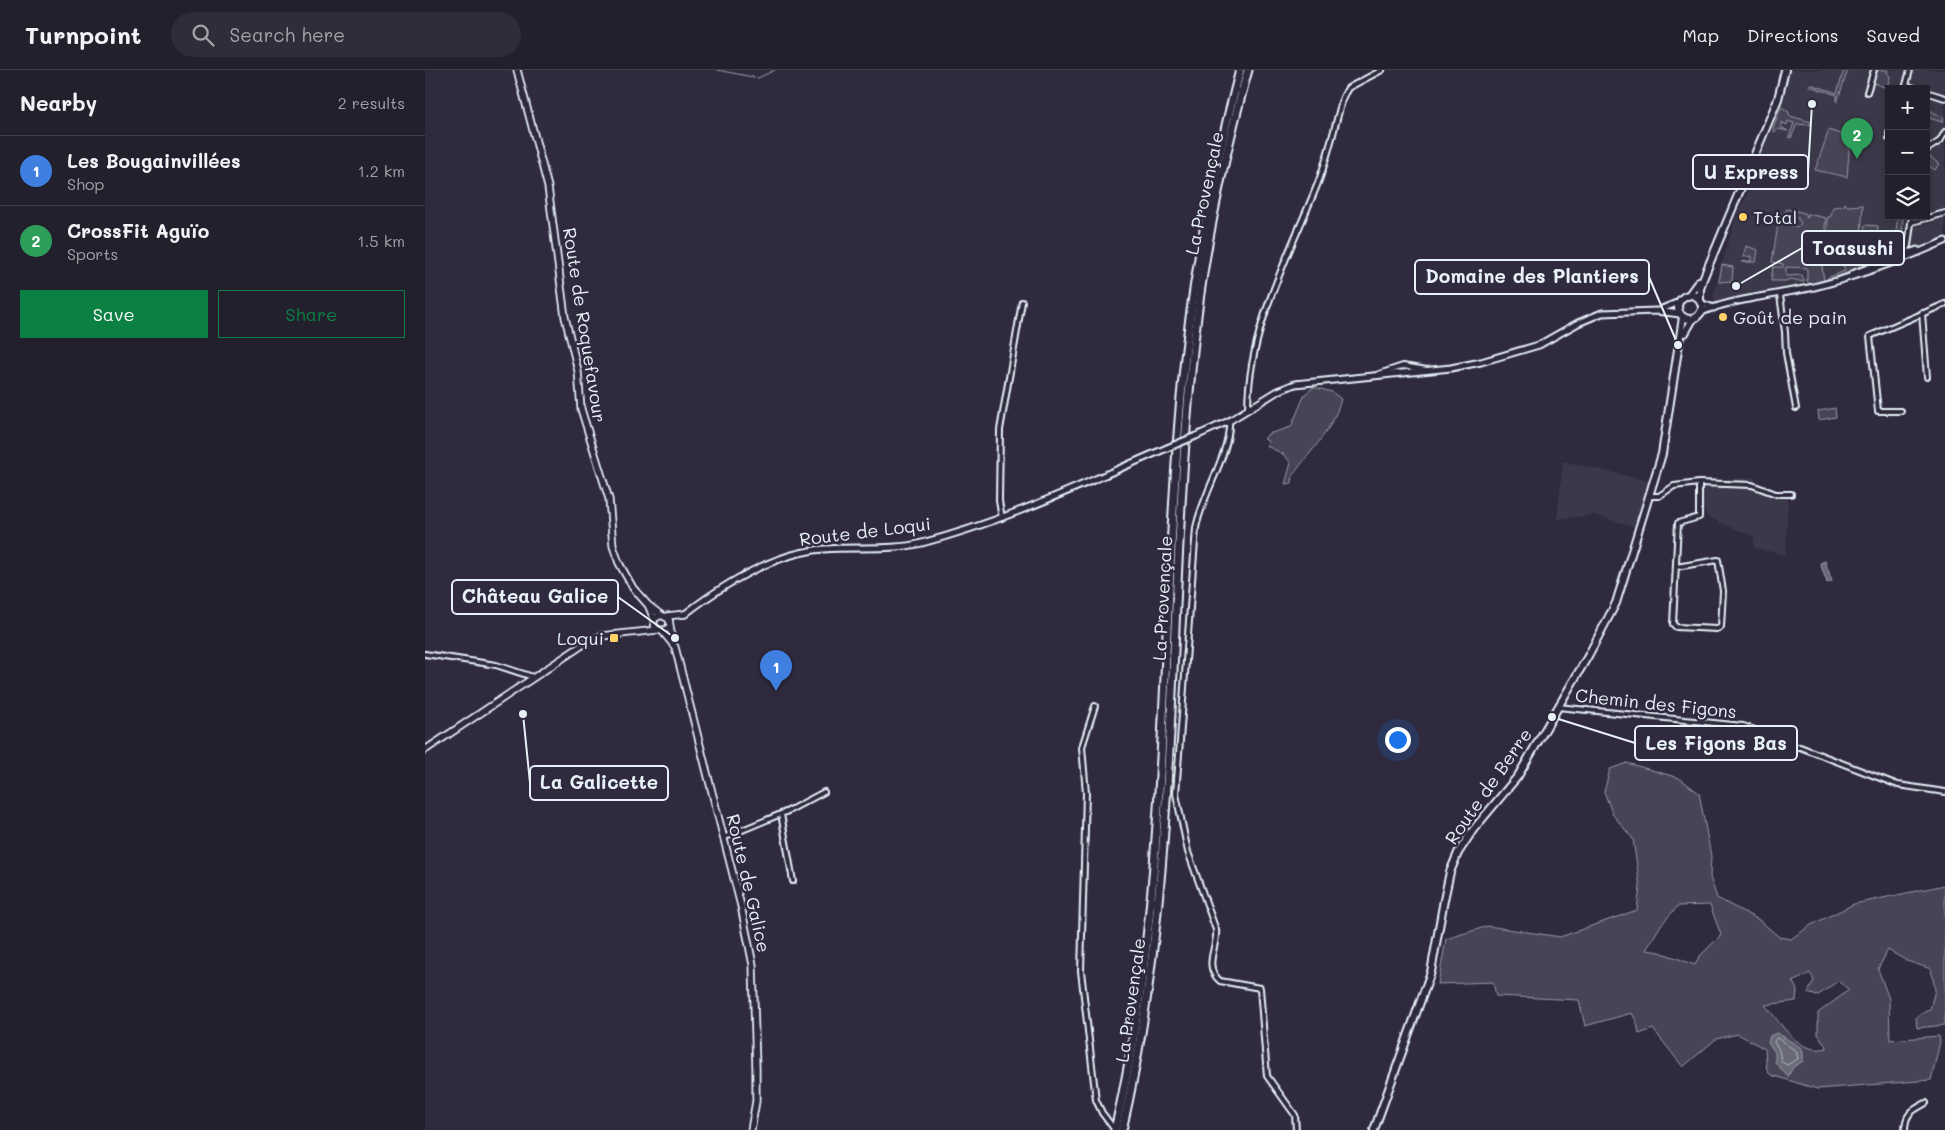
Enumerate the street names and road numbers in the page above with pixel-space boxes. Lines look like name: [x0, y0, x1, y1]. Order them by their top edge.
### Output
street label: La Provençale: [1179, 129, 1229, 257]
street label: Route de Roquefavour: [558, 226, 612, 424]
street label: Route de Loqui: [798, 511, 932, 551]
street label: La Provençale: [1147, 535, 1177, 661]
street label: Chemin des Figons: [1574, 683, 1738, 723]
street label: Route de Berre: [1439, 723, 1537, 849]
street label: Route de Galice: [721, 811, 777, 955]
street label: La Provençale: [1109, 936, 1151, 1064]

